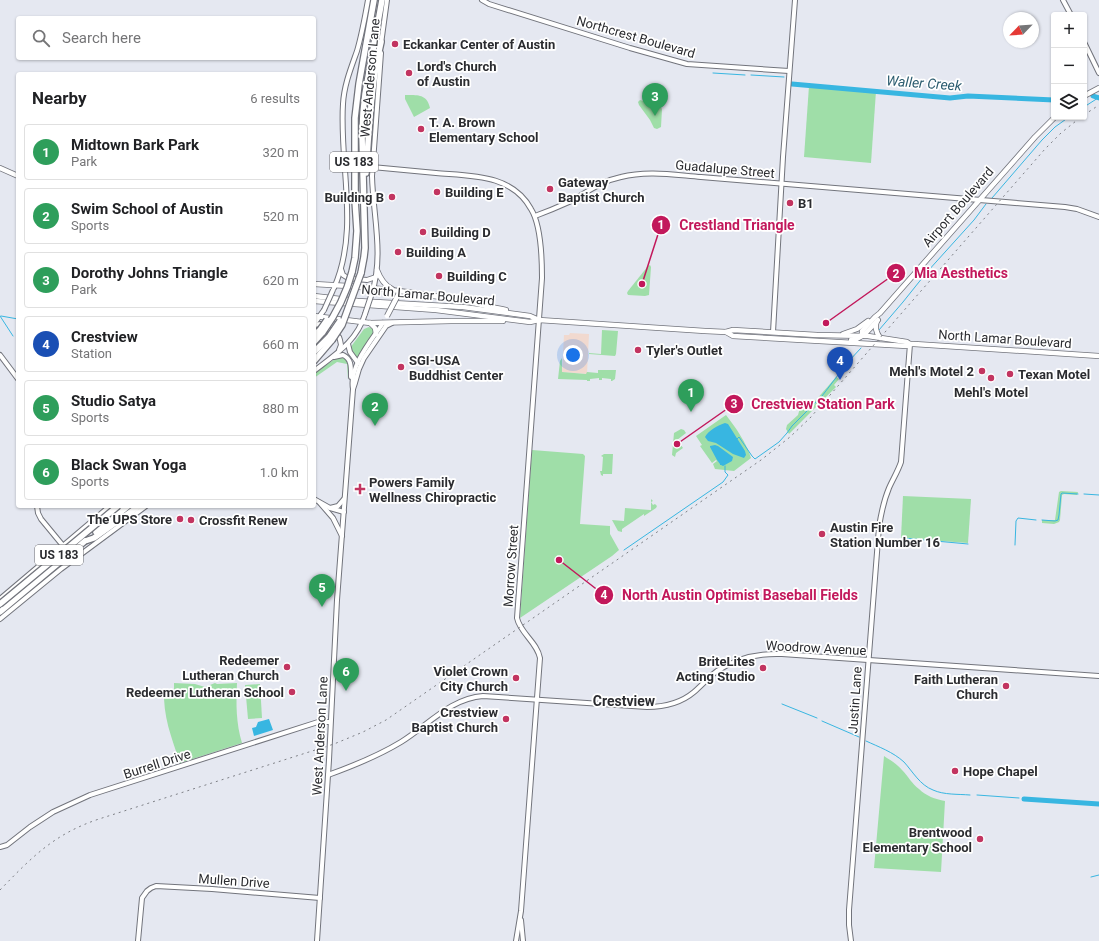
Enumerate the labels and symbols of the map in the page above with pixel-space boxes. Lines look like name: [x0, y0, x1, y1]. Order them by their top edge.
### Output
north arrow: [1003, 12, 1039, 48]
street label: Northcrest Boulevard: [575, 13, 697, 61]
street label: West Anderson Lane: [357, 18, 383, 138]
place label: Eckankar Center of Austin: [403, 37, 555, 52]
marker: Eckankar Center of Austin: [390, 39, 400, 49]
place label: Lord's Church of Austin: [417, 59, 497, 89]
marker: Lord's Church of Austin: [404, 68, 414, 78]
water label: Waller Creek: [886, 72, 963, 94]
pin: 3: [642, 83, 668, 116]
place label: T. A. Brown Elementary School: [429, 115, 539, 145]
marker: T. A. Brown Elementary School: [416, 124, 426, 134]
road number: US 183: [330, 152, 378, 172]
street label: Guadalupe Street: [675, 157, 775, 181]
street label: Airport Boulevard: [919, 164, 997, 250]
place label: Gateway Baptist Church: [558, 175, 644, 205]
marker: Gateway Baptist Church: [545, 184, 555, 194]
place label: Building E: [445, 185, 504, 200]
marker: Building E: [432, 187, 442, 197]
place label: Building B: [325, 190, 384, 205]
marker: Building B: [387, 192, 397, 202]
place label: B1: [798, 196, 814, 211]
marker: B1: [785, 198, 795, 208]
callout: Crestland Triangle: [651, 212, 803, 238]
text: Crestland Triangle: [679, 217, 795, 233]
text: 1: [658, 218, 664, 232]
place label: Building D: [431, 225, 491, 240]
marker: Building D: [418, 227, 428, 237]
place label: Building A: [406, 245, 466, 260]
marker: Building A: [393, 247, 403, 257]
callout: Mia Aesthetics: [886, 260, 1016, 286]
text: Mia Aesthetics: [914, 265, 1008, 281]
text: 2: [893, 267, 900, 281]
place label: Building C: [447, 269, 507, 284]
marker: Building C: [434, 271, 444, 281]
street label: North Lamar Boulevard: [361, 282, 495, 308]
street label: North Lamar Boulevard: [938, 327, 1072, 351]
place label: Tyler's Outlet: [646, 343, 723, 358]
your location: [563, 345, 583, 365]
marker: Tyler's Outlet: [633, 345, 643, 355]
pin: 4: [827, 347, 853, 380]
place label: SGI-USA Buddhist Center: [409, 353, 503, 383]
marker: SGI-USA Buddhist Center: [396, 362, 406, 372]
place label: Mehl's Motel 2: [889, 364, 974, 379]
marker: Mehl's Motel 2: [977, 366, 987, 376]
place label: Texan Motel: [1018, 367, 1090, 382]
marker: Texan Motel: [1005, 369, 1015, 379]
marker: Mehl's Motel: [986, 373, 996, 383]
pin: 1: [678, 379, 704, 412]
place label: Mehl's Motel: [954, 385, 1028, 400]
callout: Crestview Station Park: [724, 391, 903, 417]
pin: 2: [362, 393, 388, 426]
text: Crestview Station Park: [751, 396, 895, 412]
text: 3: [731, 397, 738, 411]
place label: Powers Family Wellness Chiropractic: [369, 475, 497, 505]
marker: Powers Family Wellness Chiropractic: [354, 483, 366, 495]
place label: The UPS Store: [87, 512, 172, 527]
place label: Crossfit Renew: [199, 513, 288, 528]
marker: The UPS Store: [175, 514, 185, 524]
marker: Crossfit Renew: [186, 515, 196, 525]
place label: Austin Fire Station Number 16: [830, 520, 941, 550]
street label: Morrow Street: [501, 524, 521, 608]
marker: Austin Fire Station Number 16: [817, 529, 827, 539]
road number: US 183: [35, 545, 83, 565]
pin: 5: [309, 574, 335, 607]
callout: North Austin Optimist Baseball Fields: [594, 582, 866, 608]
text: North Austin Optimist Baseball Fields: [622, 587, 858, 603]
text: 4: [601, 588, 608, 602]
street label: Woodrow Avenue: [765, 638, 867, 658]
place label: Redeemer Lutheran Church: [182, 653, 279, 683]
place label: BriteLites Acting Studio: [676, 654, 755, 684]
pin: 6: [333, 658, 359, 691]
marker: Redeemer Lutheran Church: [282, 662, 292, 672]
marker: BriteLites Acting Studio: [758, 663, 768, 673]
place label: Violet Crown City Church: [433, 664, 508, 694]
street label: Justin Lane: [845, 666, 865, 734]
place label: Faith Lutheran Church: [914, 672, 998, 702]
marker: Violet Crown City Church: [511, 673, 521, 683]
street label: West Anderson Lane: [309, 676, 331, 796]
marker: Faith Lutheran Church: [1001, 681, 1011, 691]
place label: Redeemer Lutheran School: [126, 685, 284, 700]
marker: Redeemer Lutheran School: [287, 687, 297, 697]
district label: Crestview: [593, 693, 656, 709]
place label: Crestview Baptist Church: [412, 705, 498, 735]
marker: Crestview Baptist Church: [501, 714, 511, 724]
street label: Burrell Drive: [122, 746, 193, 782]
place label: Hope Chapel: [963, 764, 1038, 779]
marker: Hope Chapel: [950, 766, 960, 776]
place label: Brentwood Elementary School: [862, 825, 972, 855]
marker: Brentwood Elementary School: [975, 834, 985, 844]
street label: Mullen Drive: [198, 871, 270, 891]

